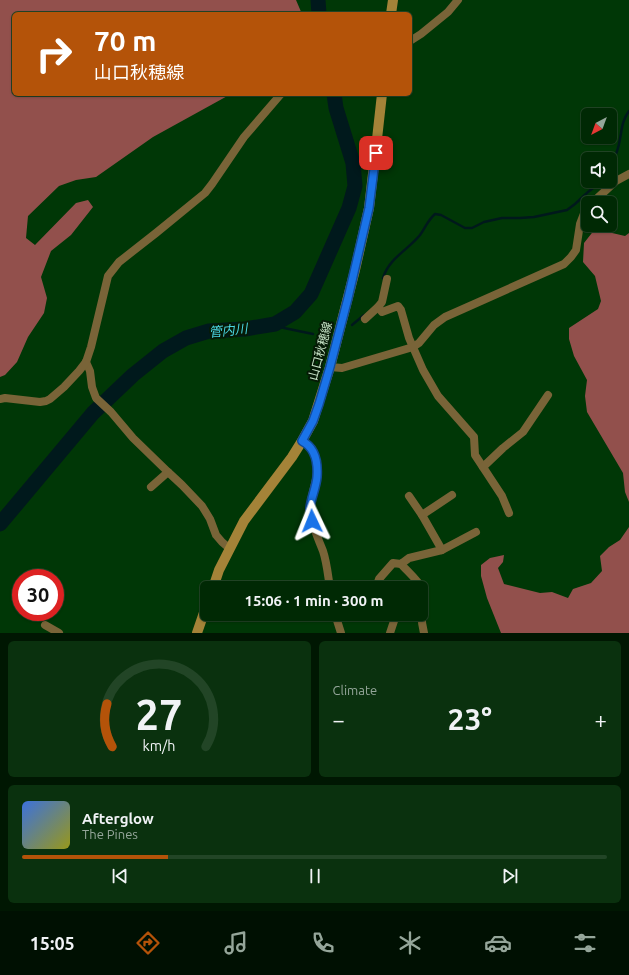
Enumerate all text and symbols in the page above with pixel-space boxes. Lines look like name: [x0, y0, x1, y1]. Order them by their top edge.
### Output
text: 70 m: [94, 25, 156, 56]
icon: right: [28, 28, 80, 80]
text: 山口秋穂線: [94, 62, 184, 82]
north arrow: [581, 108, 617, 144]
map controls: [581, 108, 617, 232]
pin: [359, 136, 393, 170]
icon: arrive: [365, 142, 387, 164]
button: sound: [581, 152, 617, 188]
button: search: [581, 196, 617, 232]
street label: 山口秋穂線: [306, 320, 334, 382]
water label: 管内川: [208, 321, 250, 339]
position arrow: [291, 500, 333, 542]
speed limit sign: 30: [12, 569, 64, 621]
text: 15:06 · 1 min · 300 m: [245, 592, 383, 609]
text: Climate: [333, 683, 377, 697]
text: 27: [136, 691, 183, 738]
text: 23°: [448, 702, 492, 736]
text: −: [333, 707, 345, 732]
text: +: [595, 707, 607, 732]
text: km/h: [143, 738, 176, 754]
text: Afterglow: [82, 810, 154, 827]
text: The Pines: [82, 827, 138, 841]
icon: previous: [109, 865, 131, 887]
icon: pause: [304, 865, 326, 887]
icon: next: [499, 865, 521, 887]
icon: directions: [134, 929, 162, 957]
icon: music: [222, 929, 250, 957]
icon: phone: [309, 929, 337, 957]
icon: climate: [396, 929, 424, 957]
icon: car: [484, 929, 512, 957]
icon: filters: [571, 929, 599, 957]
text: 15:05: [30, 933, 75, 953]

